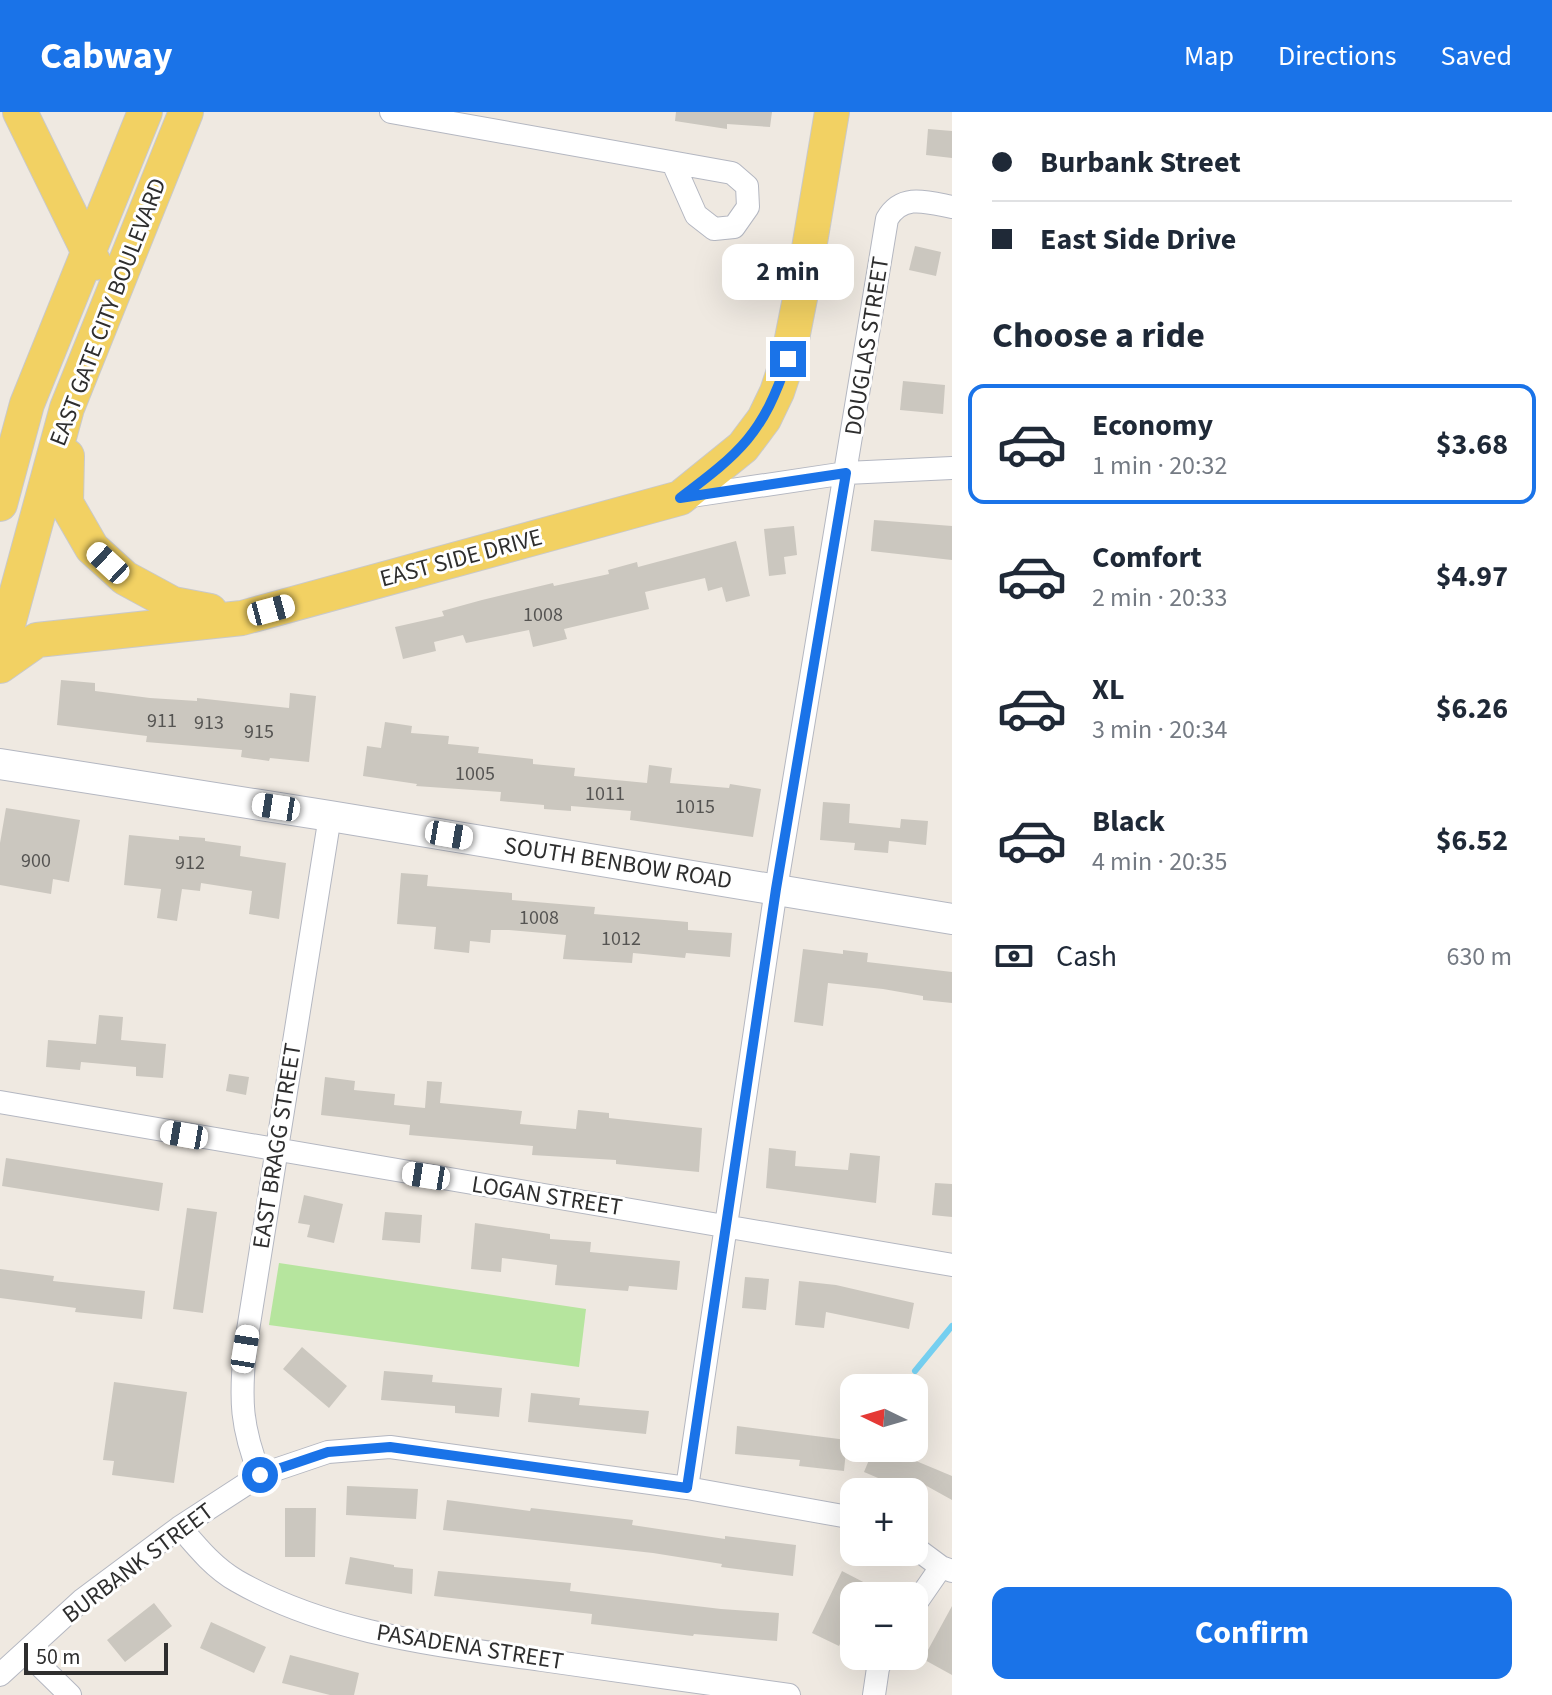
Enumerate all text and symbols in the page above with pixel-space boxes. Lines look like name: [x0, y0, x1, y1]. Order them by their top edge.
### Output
text: Cabway: [40, 29, 173, 83]
text: Map: [1184, 36, 1234, 76]
text: Directions: [1278, 36, 1397, 76]
text: Saved: [1441, 36, 1512, 76]
text: Burbank Street: [1040, 141, 1241, 184]
street label: EAST GATE CITY BOULEVARD: [41, 173, 175, 451]
text: East Side Drive: [1040, 218, 1236, 261]
callout: 2 min: [722, 243, 854, 299]
text: 2 min: [756, 253, 820, 290]
street label: DOUGLAS STREET: [836, 254, 898, 438]
text: Choose a ride: [992, 310, 1205, 361]
route end: [770, 341, 806, 377]
text: Economy: [1092, 404, 1213, 447]
icon: car: [996, 408, 1068, 480]
text: $3.68: [1436, 423, 1508, 466]
text: 1 min · 20:32: [1092, 447, 1227, 484]
street label: EAST SIDE DRIVE: [376, 520, 546, 596]
text: Comfort: [1092, 536, 1202, 579]
car: [82, 538, 134, 588]
icon: car: [996, 540, 1068, 612]
text: $4.97: [1436, 555, 1508, 598]
text: 2 min · 20:33: [1092, 579, 1227, 616]
car: [245, 592, 297, 628]
house number: 1008: [523, 601, 563, 629]
text: XL: [1092, 668, 1125, 711]
icon: car: [996, 672, 1068, 744]
text: $6.26: [1436, 687, 1508, 730]
house number: 911: [147, 707, 177, 735]
house number: 913: [194, 709, 224, 737]
text: 3 min · 20:34: [1092, 711, 1227, 748]
house number: 915: [244, 718, 274, 746]
house number: 1005: [455, 760, 495, 788]
house number: 1011: [585, 780, 625, 808]
car: [250, 791, 302, 823]
house number: 1015: [675, 793, 715, 821]
text: Black: [1092, 800, 1165, 843]
icon: car: [996, 804, 1068, 876]
car: [423, 819, 475, 851]
text: $6.52: [1436, 819, 1508, 862]
street label: SOUTH BENBOW ROAD: [501, 828, 735, 898]
text: 4 min · 20:35: [1092, 843, 1227, 880]
house number: 900: [21, 847, 51, 875]
house number: 912: [175, 849, 205, 877]
house number: 1008: [519, 904, 559, 932]
house number: 1012: [601, 925, 641, 953]
icon: cash: [992, 934, 1036, 978]
text: Cash: [1056, 935, 1117, 978]
text: 630 m: [1446, 938, 1512, 975]
street label: EAST BRAGG STREET: [243, 1041, 311, 1251]
car: [158, 1119, 210, 1151]
car: [400, 1160, 452, 1192]
street label: LOGAN STREET: [469, 1167, 625, 1225]
car: [229, 1323, 261, 1375]
north arrow: [840, 1374, 928, 1462]
map controls: [840, 1374, 928, 1670]
route start: [242, 1457, 278, 1493]
button: +: [840, 1478, 928, 1566]
street label: BURBANK STREET: [55, 1494, 221, 1632]
button: −: [840, 1582, 928, 1670]
button: Confirm: [992, 1587, 1512, 1679]
street label: PASADENA STREET: [374, 1615, 566, 1679]
scale bar: [24, 1639, 168, 1675]
text: 50 m: [36, 1641, 81, 1673]

